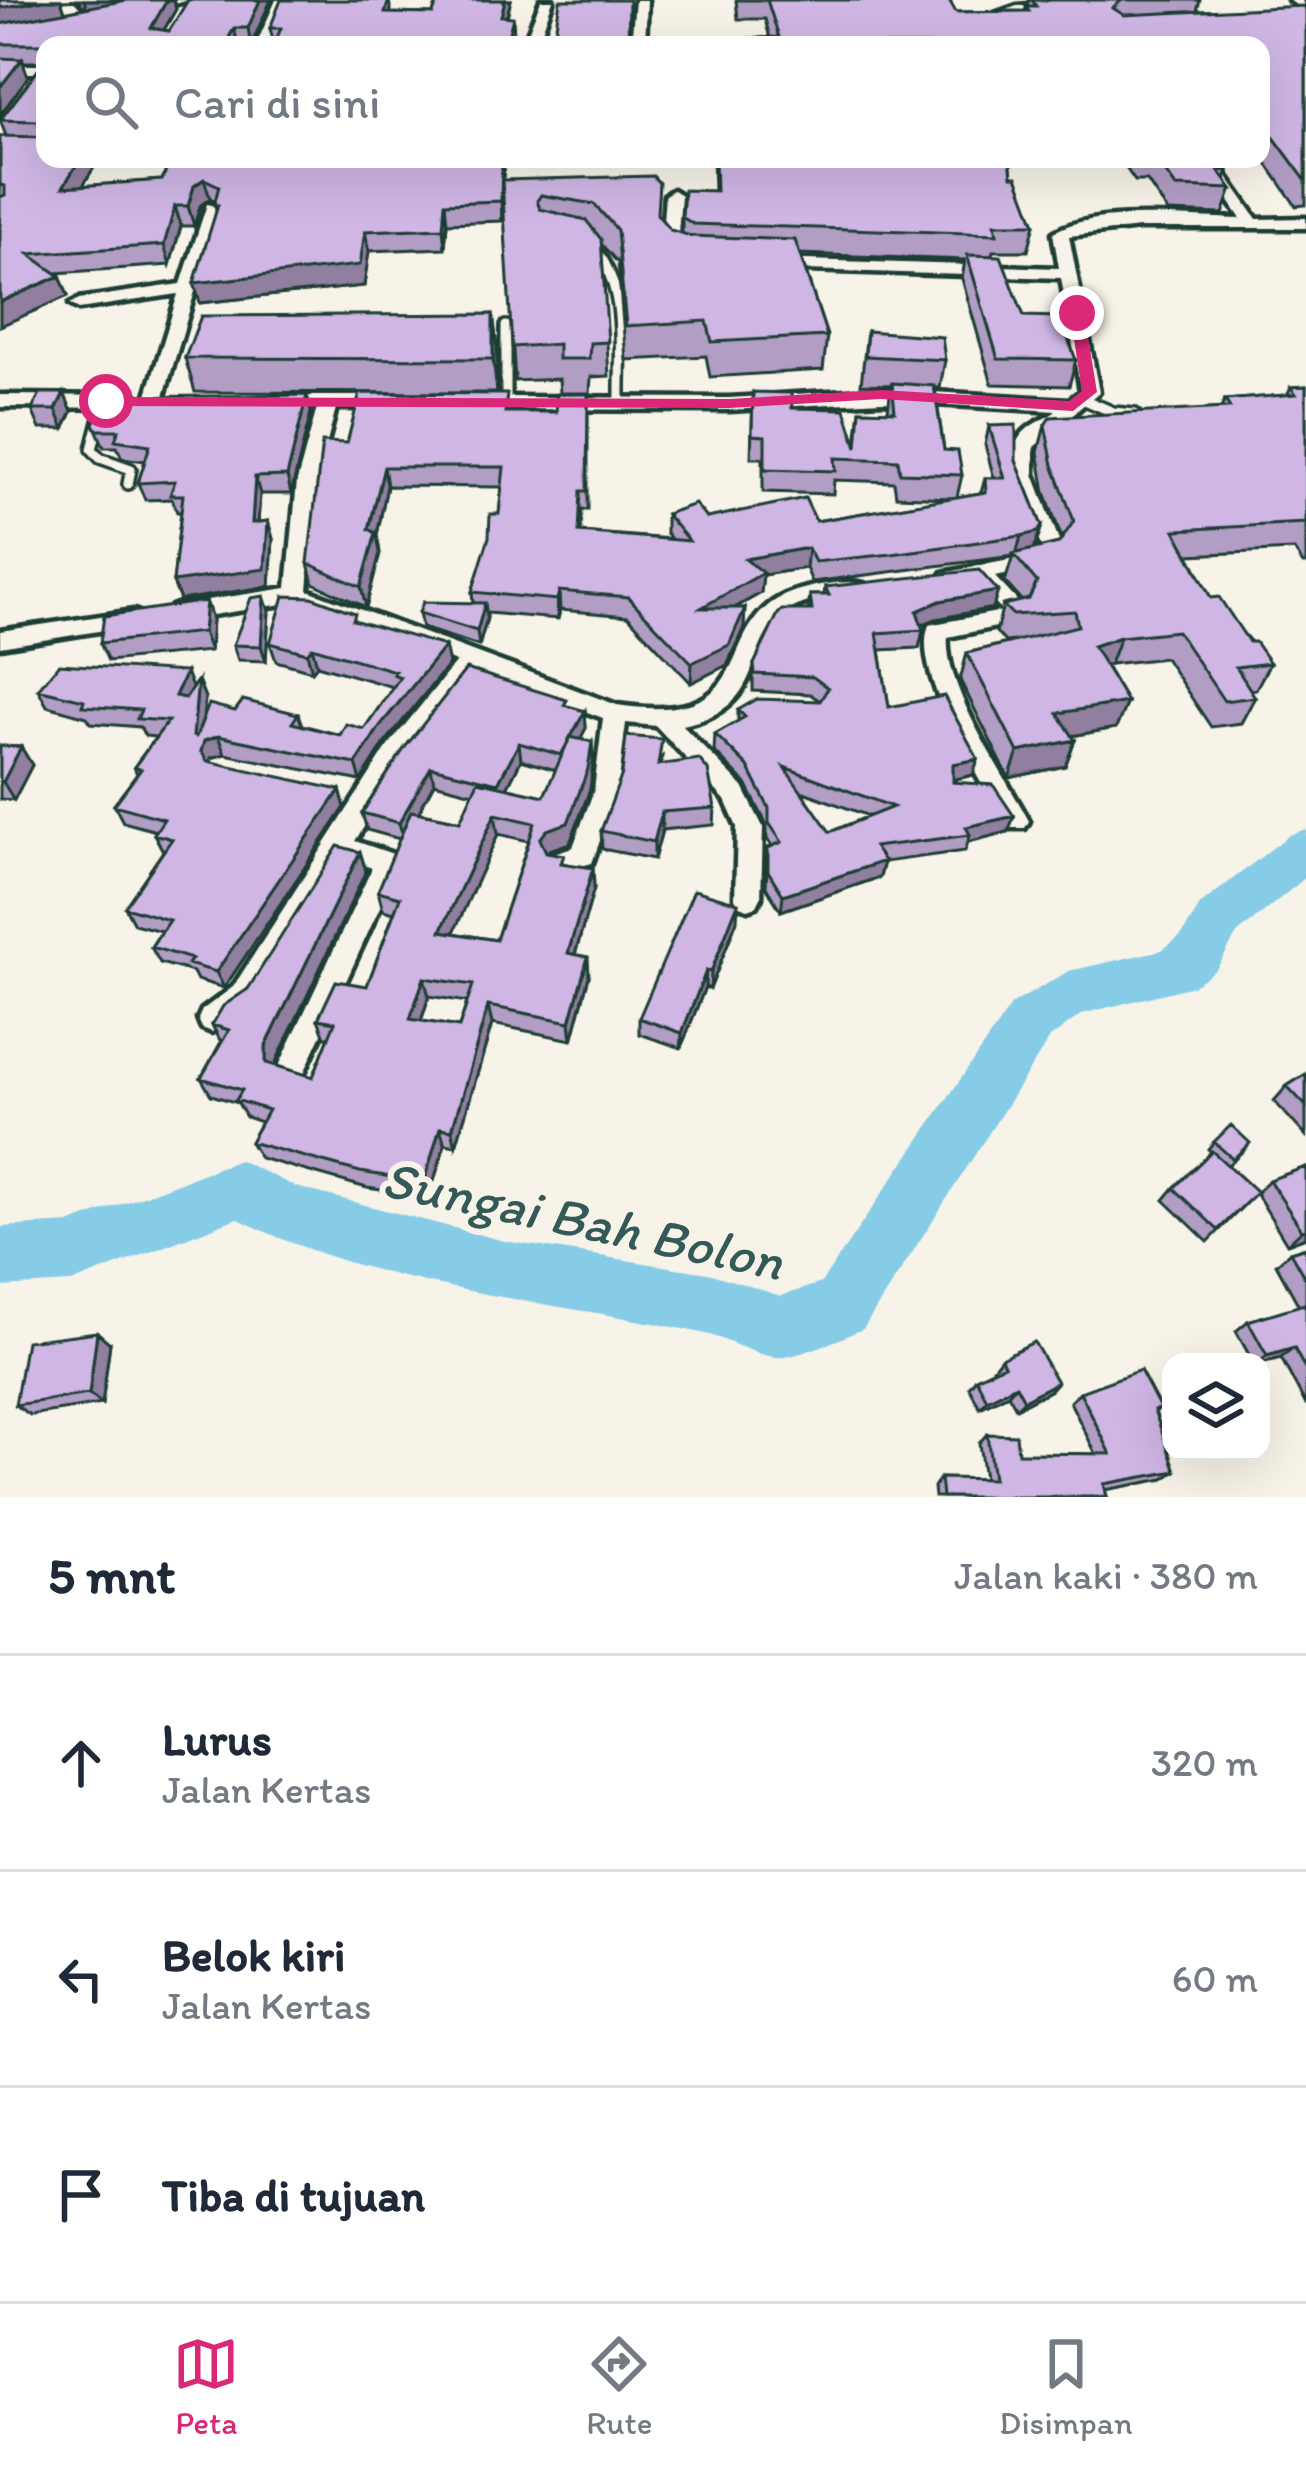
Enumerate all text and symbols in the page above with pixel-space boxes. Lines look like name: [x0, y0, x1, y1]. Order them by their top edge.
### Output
search box: [36, 36, 1270, 168]
icon: search: [78, 69, 144, 135]
text: Cari di sini: [174, 75, 380, 129]
route end: [1050, 286, 1104, 340]
route start: [79, 374, 133, 428]
water label: Sungai Bah Bolon: [377, 1146, 789, 1294]
map controls: [1162, 1353, 1270, 1461]
button: layers: [1162, 1353, 1270, 1461]
text: 5 mnt: [48, 1545, 176, 1606]
text: Jalan kaki · 380 m: [954, 1552, 1258, 1599]
text: Lurus: [162, 1712, 272, 1766]
icon: ahead: [48, 1730, 114, 1796]
text: 320 m: [1151, 1739, 1258, 1786]
text: Jalan Kertas: [162, 1766, 371, 1813]
text: Belok kiri: [162, 1928, 345, 1982]
icon: left: [48, 1946, 114, 2012]
text: 60 m: [1172, 1955, 1258, 2002]
text: Jalan Kertas: [162, 1982, 371, 2029]
icon: arrive: [48, 2162, 114, 2228]
text: Tiba di tujuan: [162, 2168, 425, 2222]
tab: Peta: [173, 2331, 239, 2442]
tab: Rute: [586, 2331, 653, 2442]
tab: Disimpan: [999, 2331, 1133, 2442]

